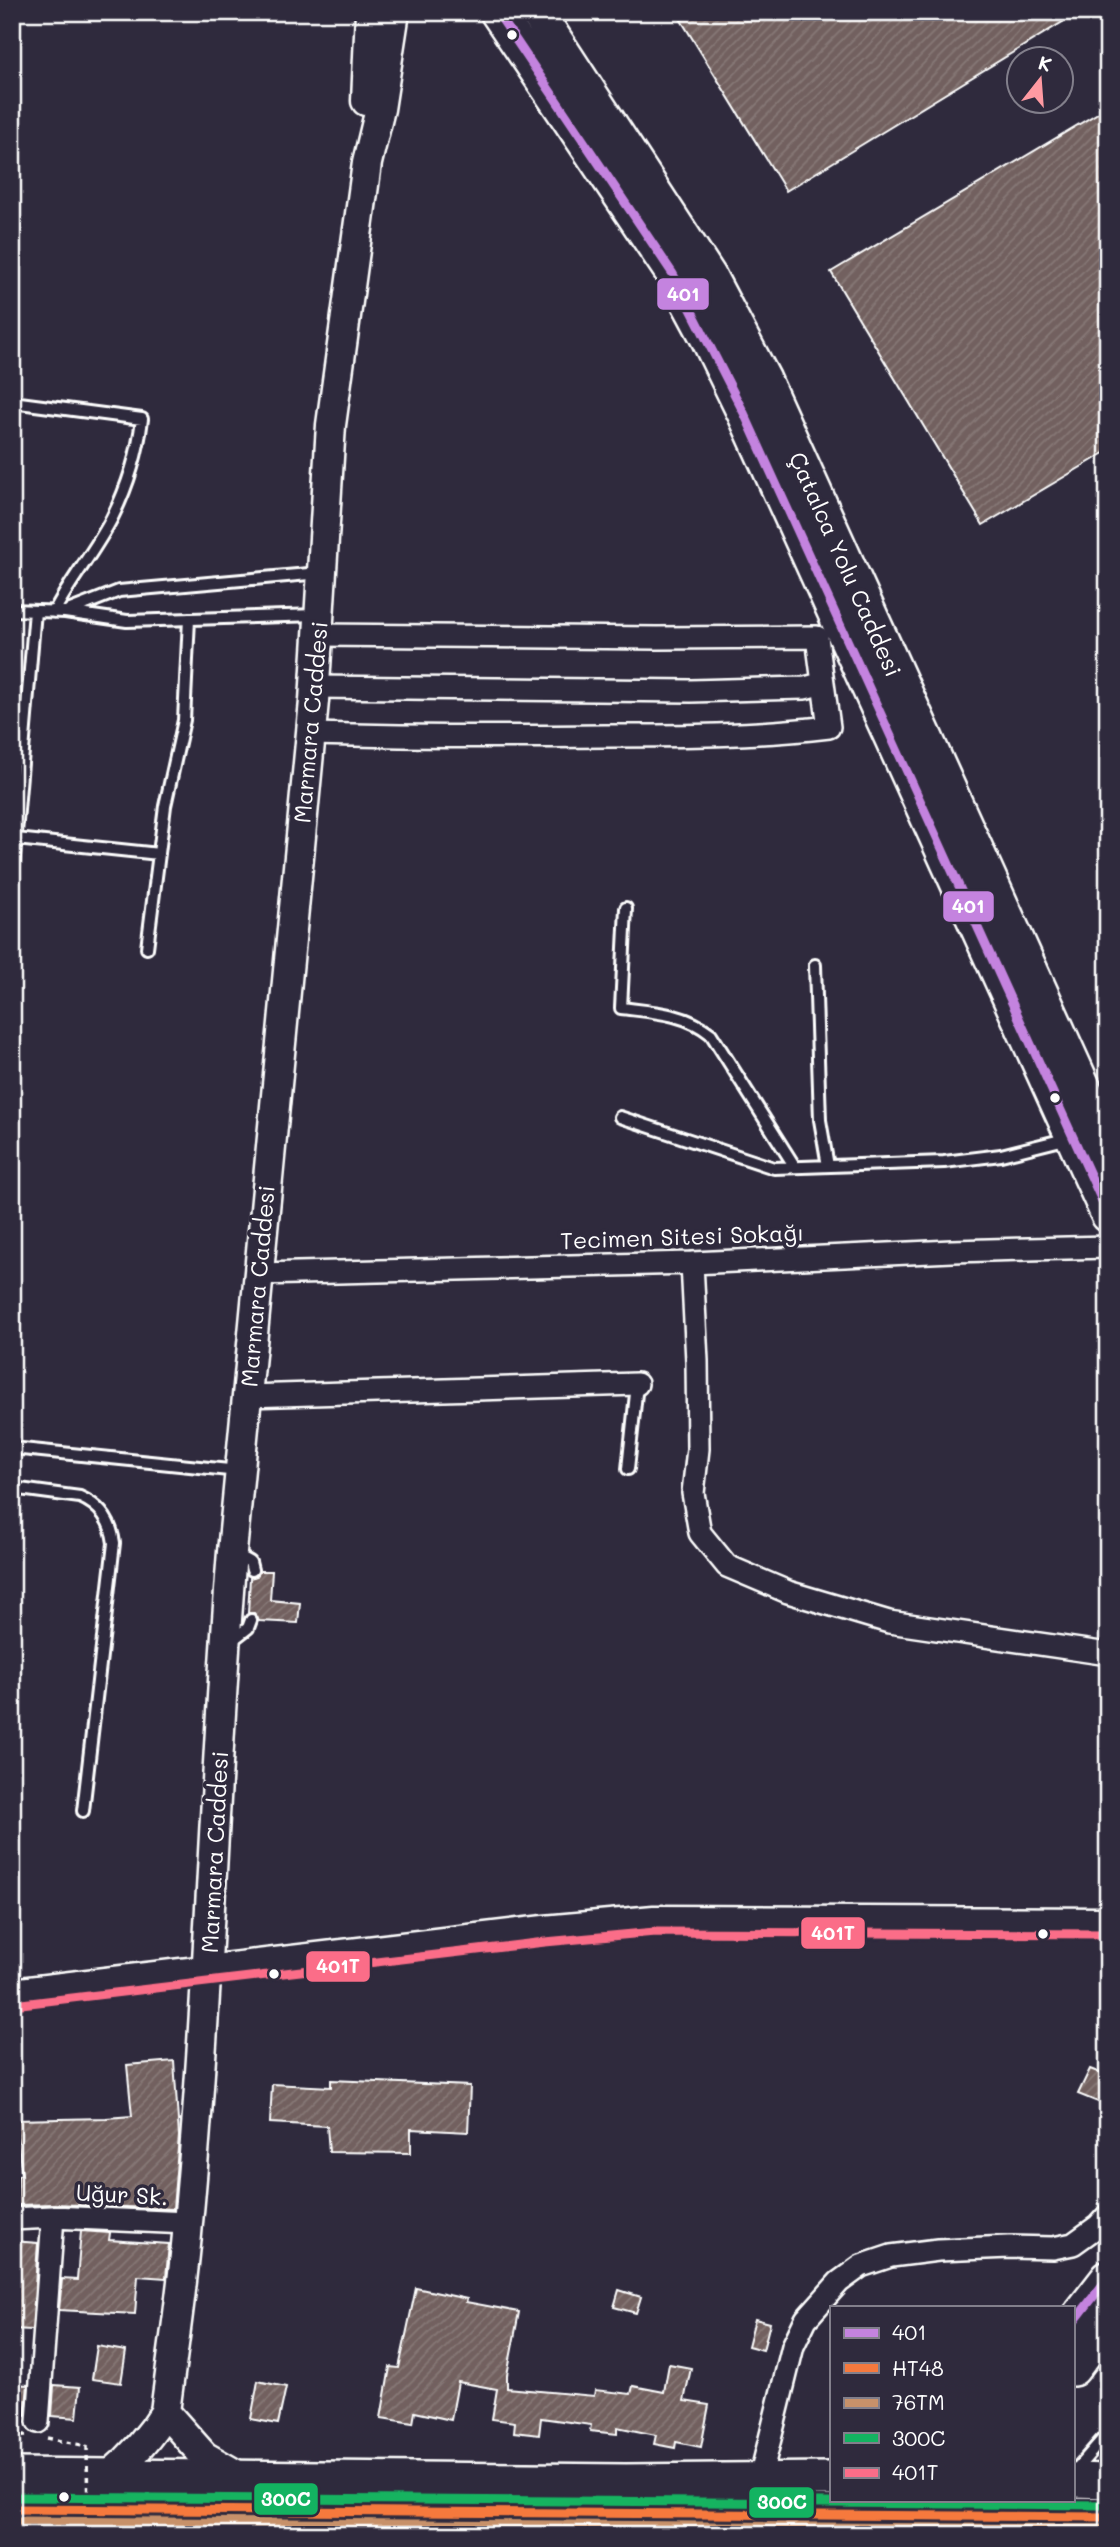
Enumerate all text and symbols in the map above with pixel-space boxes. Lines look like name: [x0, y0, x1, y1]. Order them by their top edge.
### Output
unlabelled marker: [505, 28, 519, 42]
north arrow: [1004, 46, 1074, 116]
text: K: [1035, 49, 1055, 77]
line badge: 401: [656, 277, 710, 311]
text: 401: [667, 281, 699, 306]
street label: Çatalca Yolu Caddesi: [783, 447, 909, 681]
street label: Marmara Caddesi: [286, 620, 334, 824]
line badge: 401: [942, 890, 995, 923]
text: 401: [952, 893, 984, 918]
unlabelled marker: [1048, 1091, 1062, 1105]
street label: Marmara Caddesi: [233, 1184, 281, 1388]
street label: Tecimen Sitesi Sokağı: [560, 1217, 804, 1255]
street label: Marmara Caddesi: [194, 1750, 234, 1954]
line badge: 401T: [800, 1916, 866, 1950]
text: 401T: [811, 1920, 855, 1945]
unlabelled marker: [1036, 1927, 1050, 1941]
line badge: 401T: [305, 1950, 371, 1983]
text: 401T: [316, 1953, 360, 1978]
unlabelled marker: [267, 1967, 281, 1981]
street label: Uğur Sk.: [75, 2177, 169, 2211]
legend: [830, 2306, 1074, 2502]
text: 401: [892, 2318, 927, 2345]
text: HT48: [892, 2354, 944, 2381]
text: 76TM: [892, 2388, 945, 2415]
text: 300C: [892, 2424, 945, 2451]
text: 401T: [892, 2458, 938, 2485]
line badge: 300C: [253, 2482, 319, 2516]
text: 300C: [261, 2486, 311, 2511]
line badge: 300C: [748, 2486, 815, 2519]
text: 300C: [757, 2489, 807, 2514]
unlabelled marker: [57, 2490, 71, 2504]

